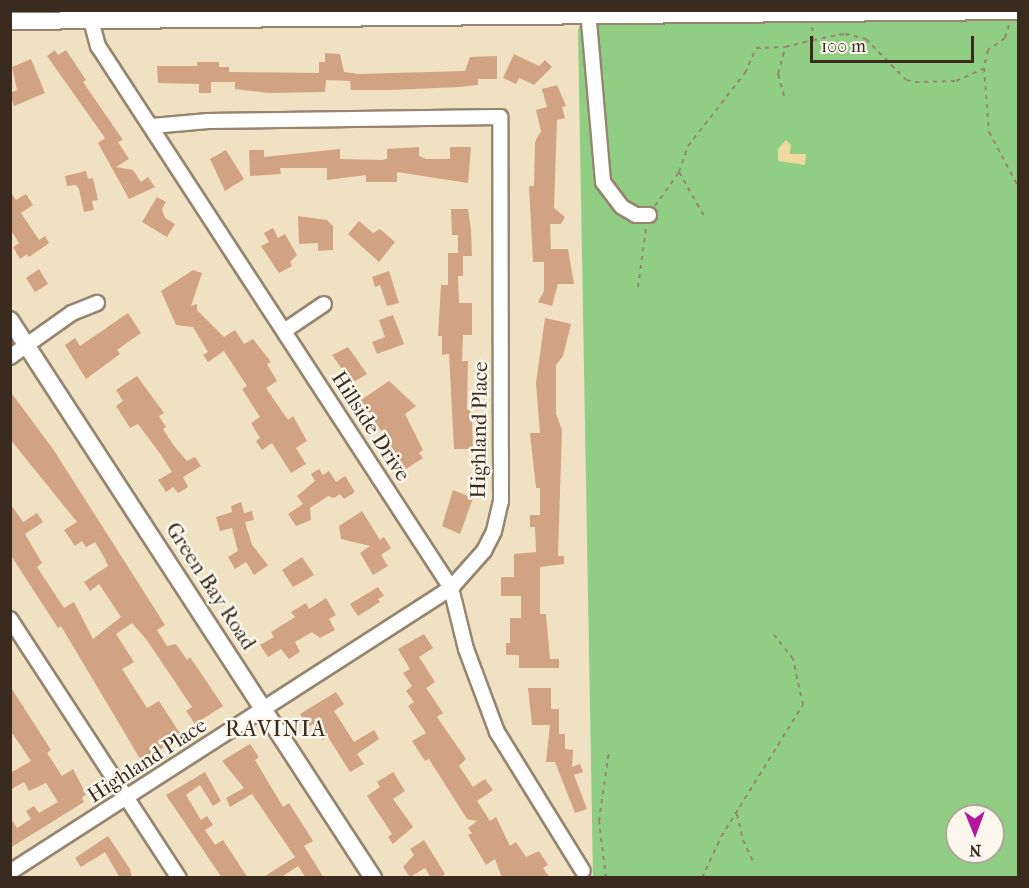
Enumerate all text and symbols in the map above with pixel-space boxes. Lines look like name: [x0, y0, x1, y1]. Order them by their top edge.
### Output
scale bar: [813, 24, 976, 62]
text: 100 m: [821, 36, 866, 57]
street label: Highland Place: [465, 361, 493, 499]
street label: Hillside Drive: [326, 366, 416, 486]
street label: Green Bay Road: [161, 518, 261, 654]
street label: Highland Place: [83, 712, 211, 808]
district label: RAVINIA: [225, 717, 327, 743]
north arrow: [945, 804, 1005, 864]
text: N: [969, 841, 982, 860]

